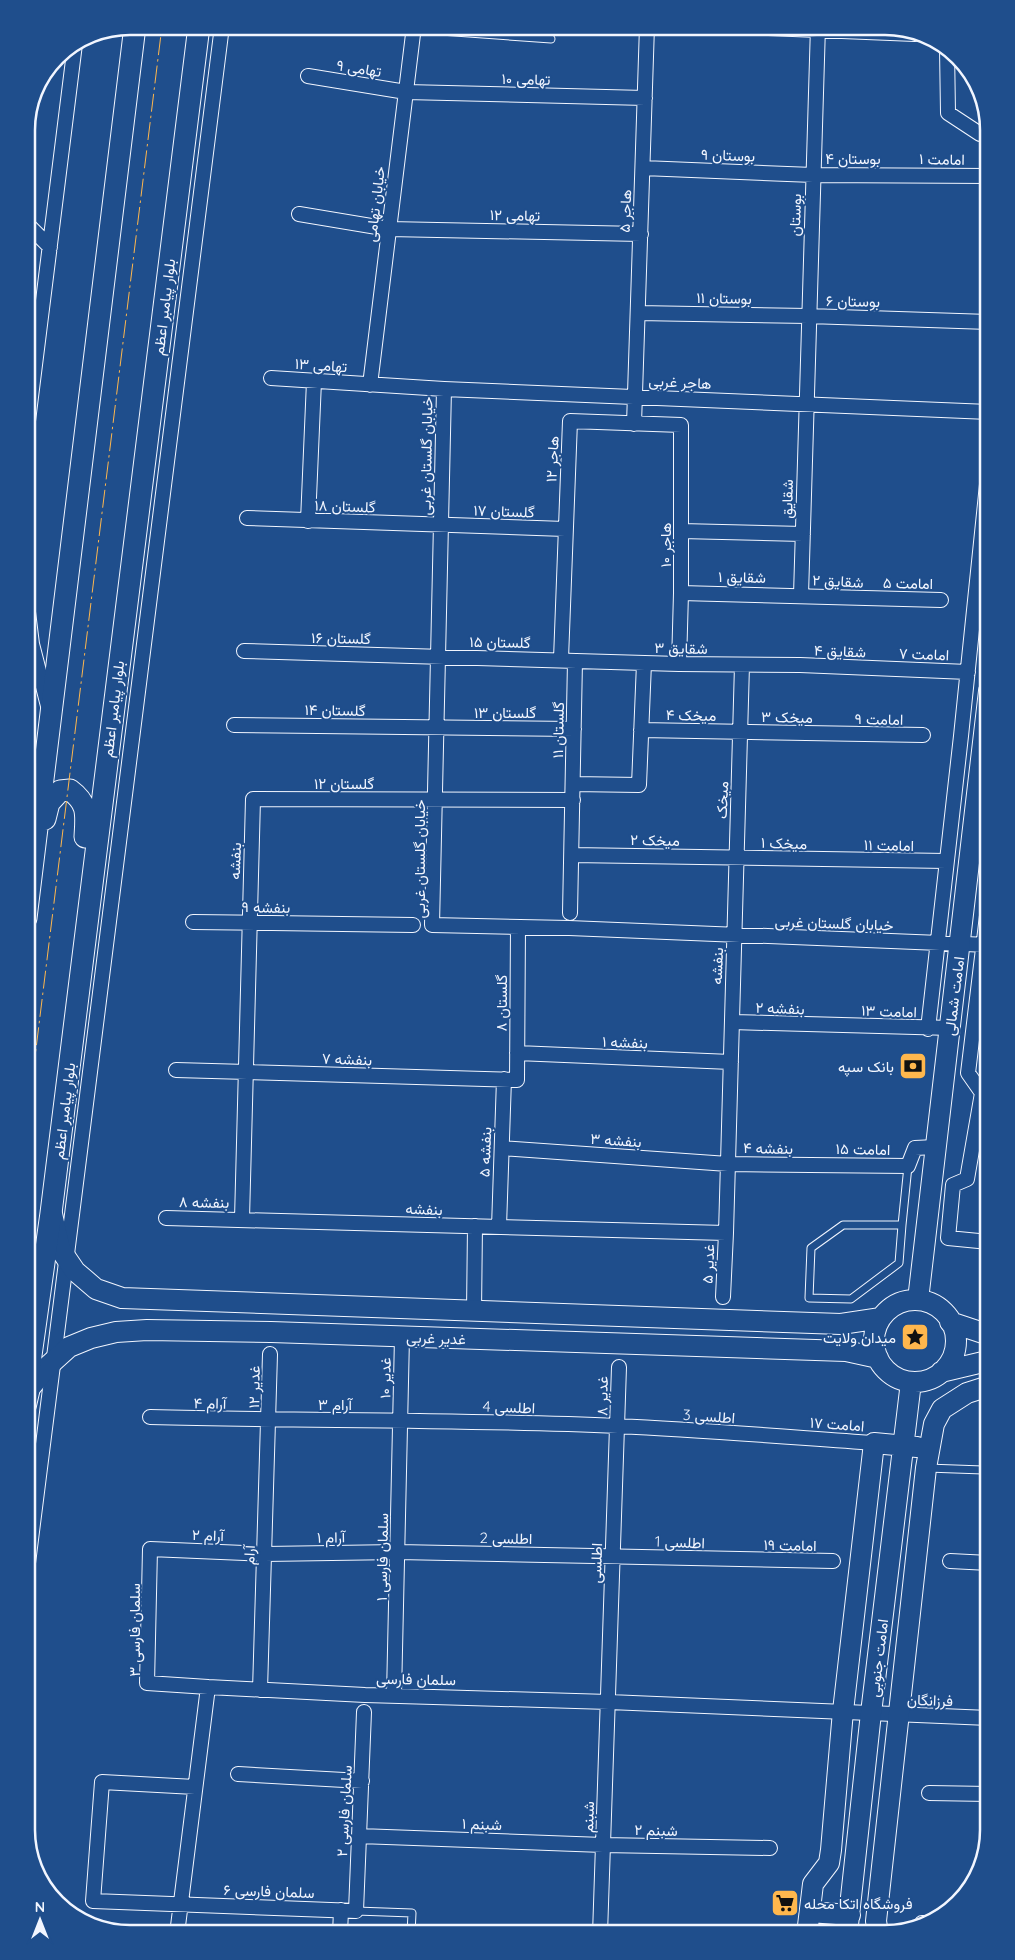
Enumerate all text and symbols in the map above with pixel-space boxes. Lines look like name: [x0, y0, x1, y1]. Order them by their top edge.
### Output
street label: تهامی ۹: [335, 55, 383, 82]
street label: تهامی ۱۰: [501, 69, 551, 90]
street label: بوستان ۹: [701, 145, 755, 165]
street label: بوستان ۴: [825, 149, 881, 168]
street label: امامت ۱: [919, 149, 965, 169]
street label: خیابان تهامی: [361, 165, 390, 243]
street label: هاجر ۵: [615, 189, 635, 233]
street label: بوستان: [785, 193, 805, 237]
street label: تهامی ۱۲: [490, 205, 541, 226]
street label: بلوار پیامبر اعظم: [149, 258, 180, 356]
street label: بوستان ۱۱: [696, 288, 752, 308]
street label: بوستان ۶: [826, 291, 880, 311]
street label: تهامی ۱۳: [294, 354, 348, 377]
street label: هاجر غربی: [648, 371, 712, 394]
street label: خیابان گلستان غربی: [415, 396, 438, 516]
street label: هاجر ۱۲: [541, 435, 563, 483]
street label: شقایق: [777, 479, 798, 519]
street label: گلستان ۱۸: [314, 495, 376, 517]
street label: گلستان ۱۷: [473, 500, 535, 522]
street label: هاجر ۱۰: [656, 523, 675, 567]
street label: شقایق ۱: [718, 567, 766, 588]
street label: شقایق ۲: [812, 570, 864, 593]
street label: امامت ۵: [883, 573, 933, 593]
street label: گلستان ۱۶: [311, 628, 371, 648]
street label: گلستان ۱۵: [469, 632, 531, 652]
street label: شقایق ۳: [654, 638, 708, 659]
street label: شقایق ۴: [814, 641, 867, 662]
street label: امامت ۷: [899, 644, 949, 664]
street label: بلوار پیامبر اعظم: [98, 660, 129, 758]
street label: گلستان ۱۴: [304, 700, 366, 720]
street label: گلستان ۱۱: [548, 701, 568, 759]
street label: گلستان ۱۳: [474, 703, 536, 722]
street label: میخک ۴: [666, 705, 716, 725]
street label: میخک ۳: [761, 707, 813, 727]
street label: امامت ۹: [855, 709, 903, 729]
street label: گلستان ۱۲: [314, 774, 374, 793]
street label: میخک: [712, 781, 732, 819]
street label: خیابان گلستان غربی: [410, 800, 430, 918]
street label: میخک ۲: [630, 830, 680, 850]
street label: میخک ۱: [761, 833, 807, 853]
street label: امامت ۱۱: [864, 835, 914, 855]
street label: بنفشه: [225, 842, 245, 880]
street label: بنفشه ۹: [241, 897, 291, 917]
street label: خیابان گلستان غربی: [774, 911, 894, 936]
street label: بنفشه: [707, 947, 727, 985]
street label: امامت شمالی: [940, 955, 969, 1037]
street label: گلستان ۸: [492, 974, 511, 1031]
street label: بنفشه ۲: [755, 998, 805, 1018]
street label: امامت ۱۳: [861, 1001, 917, 1021]
street label: بنفشه ۱: [602, 1032, 648, 1052]
street label: بنفشه ۷: [322, 1049, 372, 1069]
bank icon: بانک سپه: [898, 1051, 928, 1081]
place label: بانک سپه: [838, 1057, 894, 1077]
street label: بلوار پیامبر اعظم: [49, 1062, 80, 1160]
street label: بنفشه ۵: [475, 1127, 495, 1177]
street label: بنفشه ۳: [590, 1129, 642, 1151]
street label: بنفشه ۴: [743, 1138, 793, 1158]
street label: امامت ۱۵: [836, 1139, 890, 1159]
street label: بنفشه ۸: [179, 1192, 229, 1212]
street label: بنفشه: [405, 1199, 443, 1219]
street label: غدیر ۵: [697, 1243, 719, 1284]
place icon: میدان ولایت: [900, 1322, 930, 1352]
street label: غدیر غربی: [406, 1327, 466, 1350]
place label: میدان ولایت: [823, 1328, 896, 1347]
street label: غدیر ۱۰: [375, 1357, 395, 1399]
street label: غدیر ۱۲: [244, 1365, 264, 1409]
street label: غدیر ۸: [592, 1376, 612, 1416]
street label: آرام ۴: [193, 1393, 228, 1414]
street label: آرام ۳: [318, 1395, 354, 1415]
street label: اطلسی 4: [482, 1397, 536, 1418]
street label: اطلسی 3: [682, 1405, 736, 1428]
street label: امامت ۱۷: [809, 1413, 865, 1435]
street label: سلمان فارسی ۱: [372, 1513, 393, 1601]
street label: آرام ۲: [192, 1525, 226, 1546]
street label: آرام ۱: [317, 1527, 347, 1548]
street label: اطلسی 2: [479, 1528, 533, 1549]
street label: اطلسی 1: [655, 1532, 705, 1553]
street label: امامت ۱۹: [763, 1535, 817, 1555]
street label: اطلسی: [586, 1542, 607, 1584]
street label: آرام: [239, 1543, 260, 1565]
street label: سلمان فارسی ۳: [125, 1583, 145, 1677]
street label: امامت جنوبی: [864, 1618, 893, 1698]
street label: سلمان فارسی: [376, 1669, 456, 1690]
street label: فرزانگان: [907, 1690, 953, 1710]
street label: سلمان فارسی ۲: [332, 1765, 357, 1857]
street label: شبنم: [578, 1801, 599, 1833]
street label: شبنم ۱: [462, 1814, 503, 1835]
street label: شبنم ۲: [634, 1820, 678, 1841]
street label: سلمان فارسی ۶: [223, 1880, 315, 1903]
supermarket icon: فروشگاه اتکا محله: [770, 1888, 800, 1918]
place label: فروشگاه اتکا محله: [804, 1894, 913, 1913]
north arrow: [15, 1895, 65, 1945]
text: N: [35, 1898, 45, 1916]

